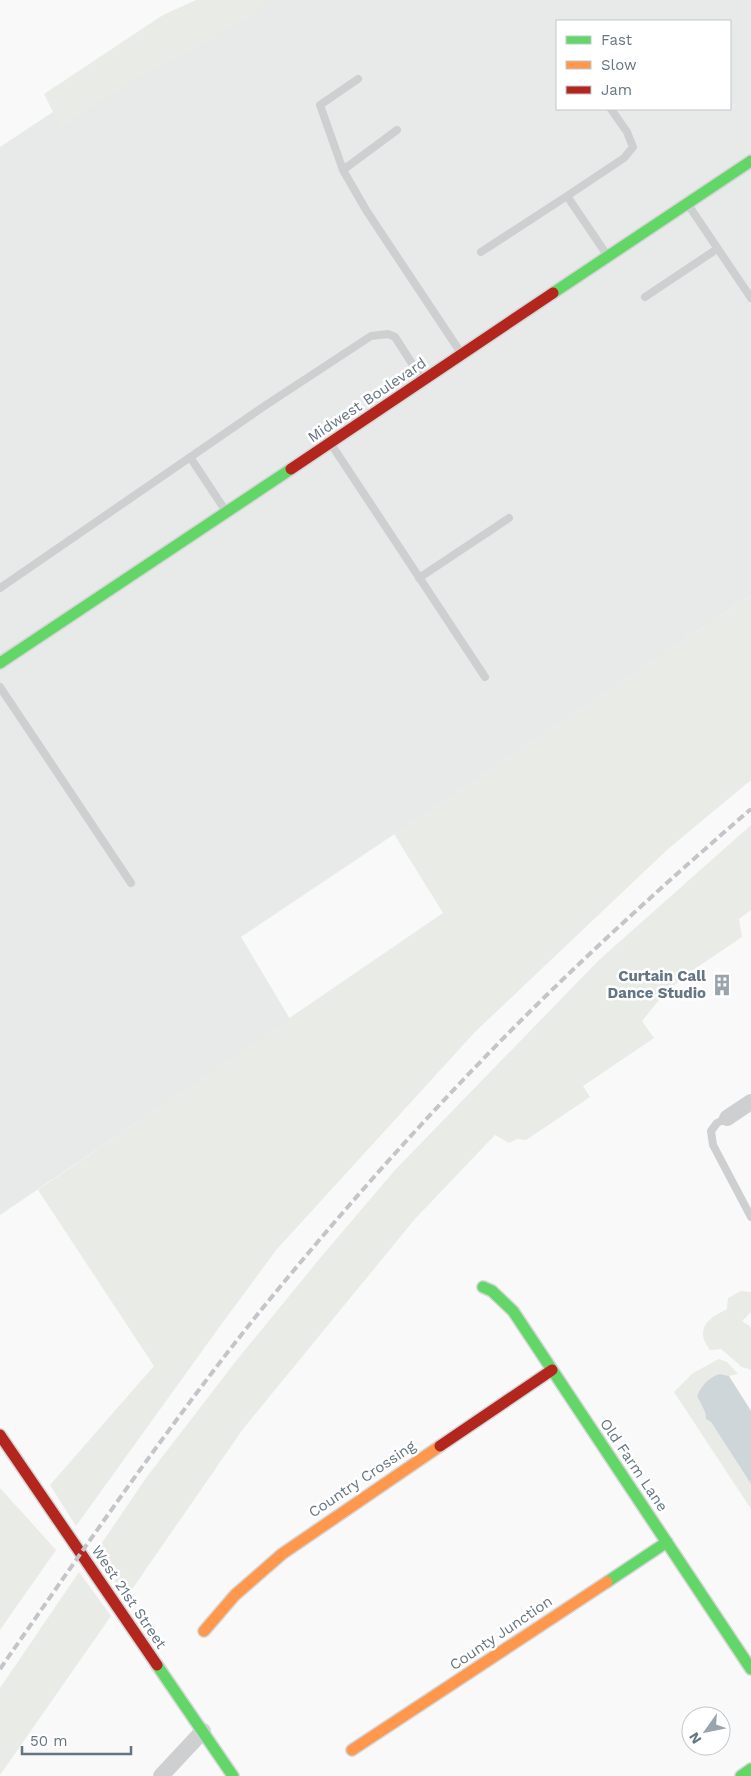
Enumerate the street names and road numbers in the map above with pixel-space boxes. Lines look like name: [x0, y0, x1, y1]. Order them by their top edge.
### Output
street label: Midwest Boulevard: [304, 354, 430, 446]
street label: Old Farm Lane: [596, 1415, 672, 1515]
street label: Country Crossing: [305, 1437, 419, 1521]
street label: West 21st Street: [88, 1542, 171, 1653]
street label: County Junction: [446, 1592, 556, 1674]

